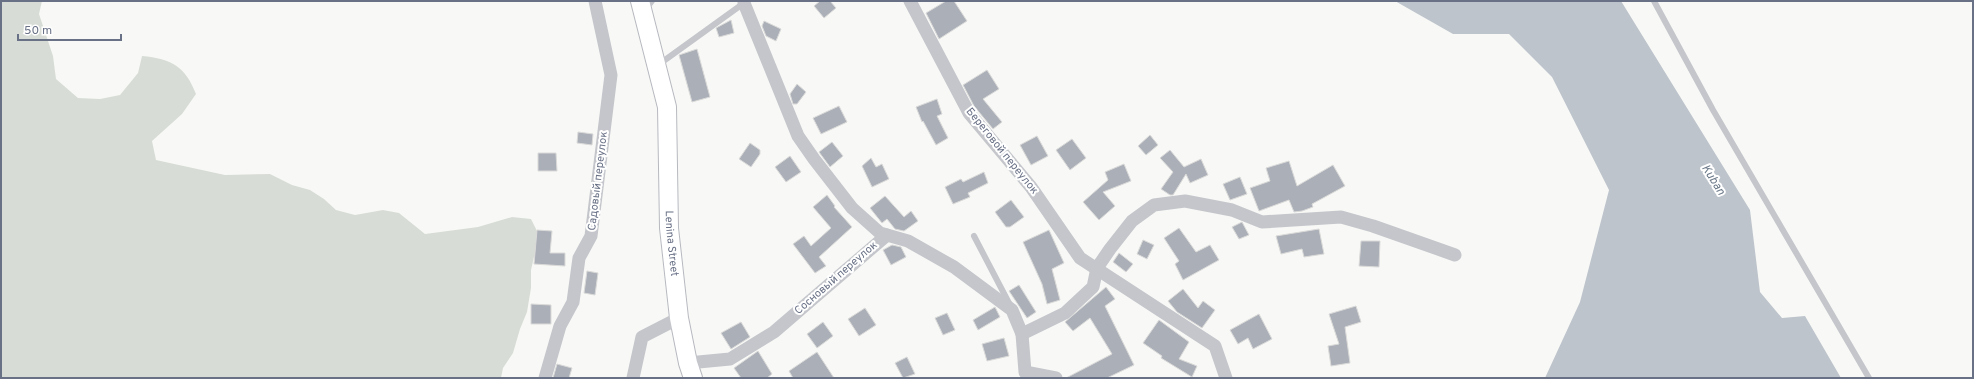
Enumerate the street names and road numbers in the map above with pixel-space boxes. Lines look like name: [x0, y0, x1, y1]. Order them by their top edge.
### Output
street label: Береговой переулок: [963, 105, 1041, 197]
street label: Садовый переулок: [585, 131, 611, 231]
street label: Lenina Street: [662, 210, 681, 277]
street label: Сосновый переулок: [792, 238, 880, 318]

